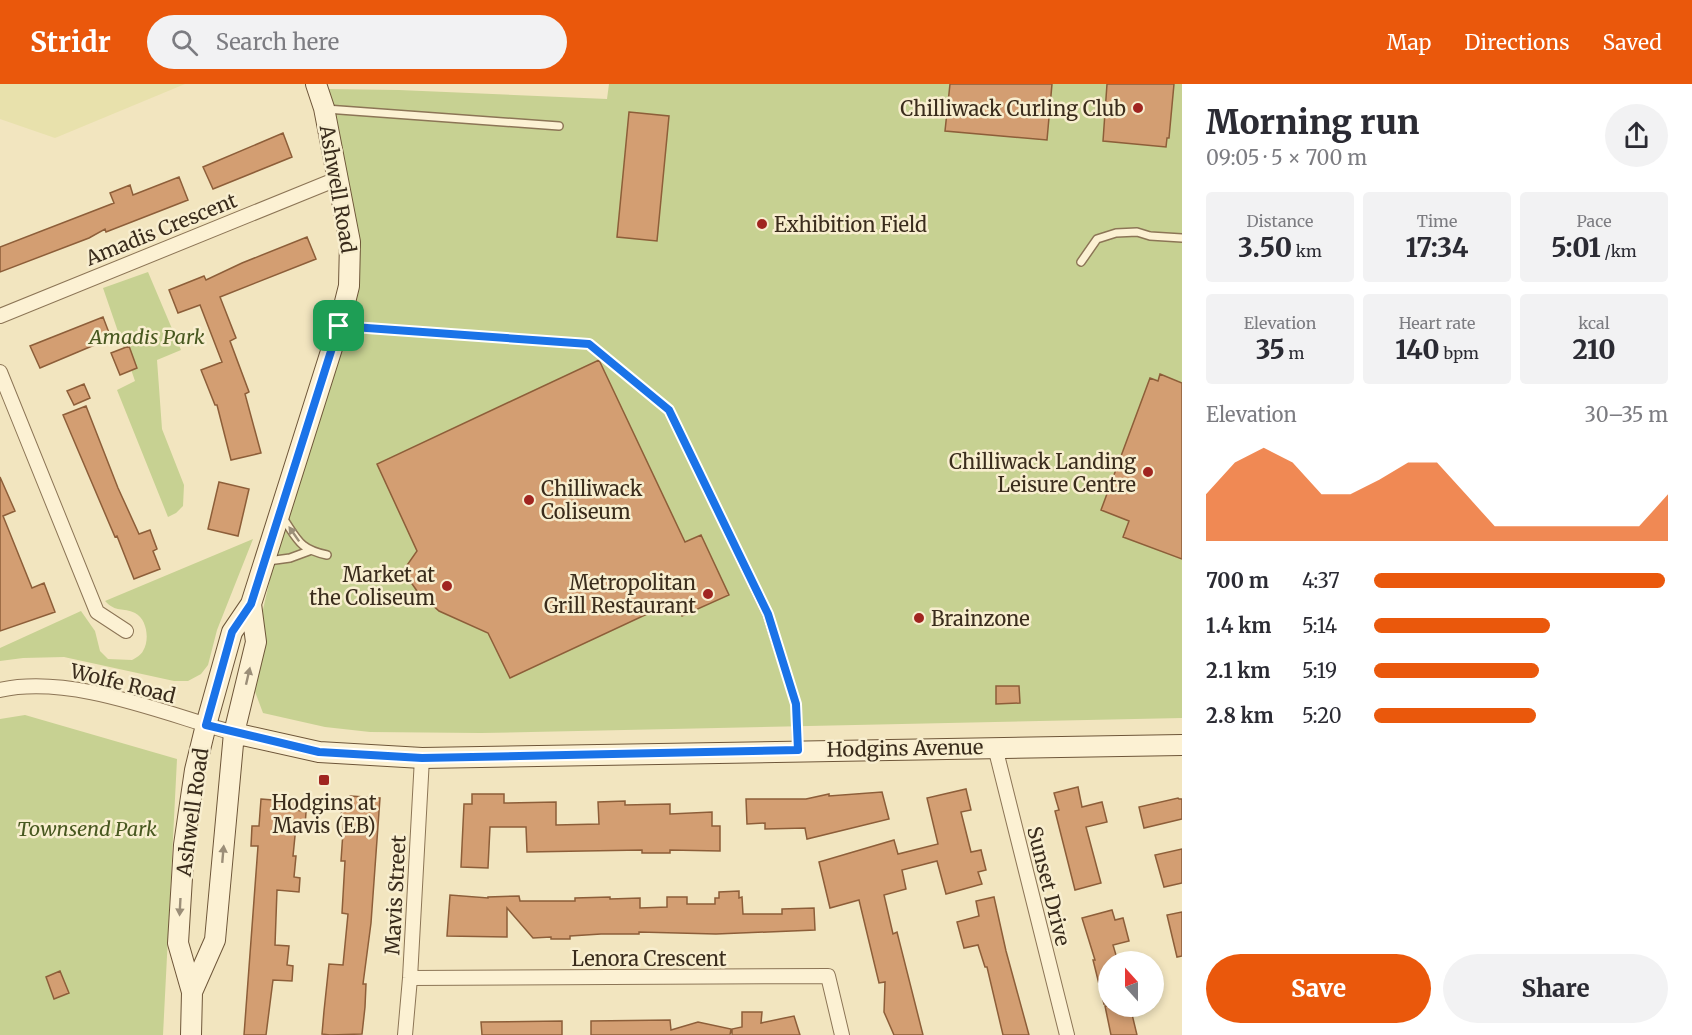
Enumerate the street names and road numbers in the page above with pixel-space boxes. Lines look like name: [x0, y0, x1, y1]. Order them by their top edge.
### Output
street label: Ashwell Road: [314, 122, 362, 255]
street label: Amadis Crescent: [81, 187, 240, 271]
street label: Wolfe Road: [67, 658, 178, 708]
street label: Hodgins Avenue: [826, 734, 984, 762]
street label: Ashwell Road: [170, 746, 213, 879]
street label: Sunset Drive: [1022, 824, 1076, 948]
street label: Mavis Street: [379, 834, 411, 956]
street label: Lenora Crescent: [571, 946, 727, 971]

